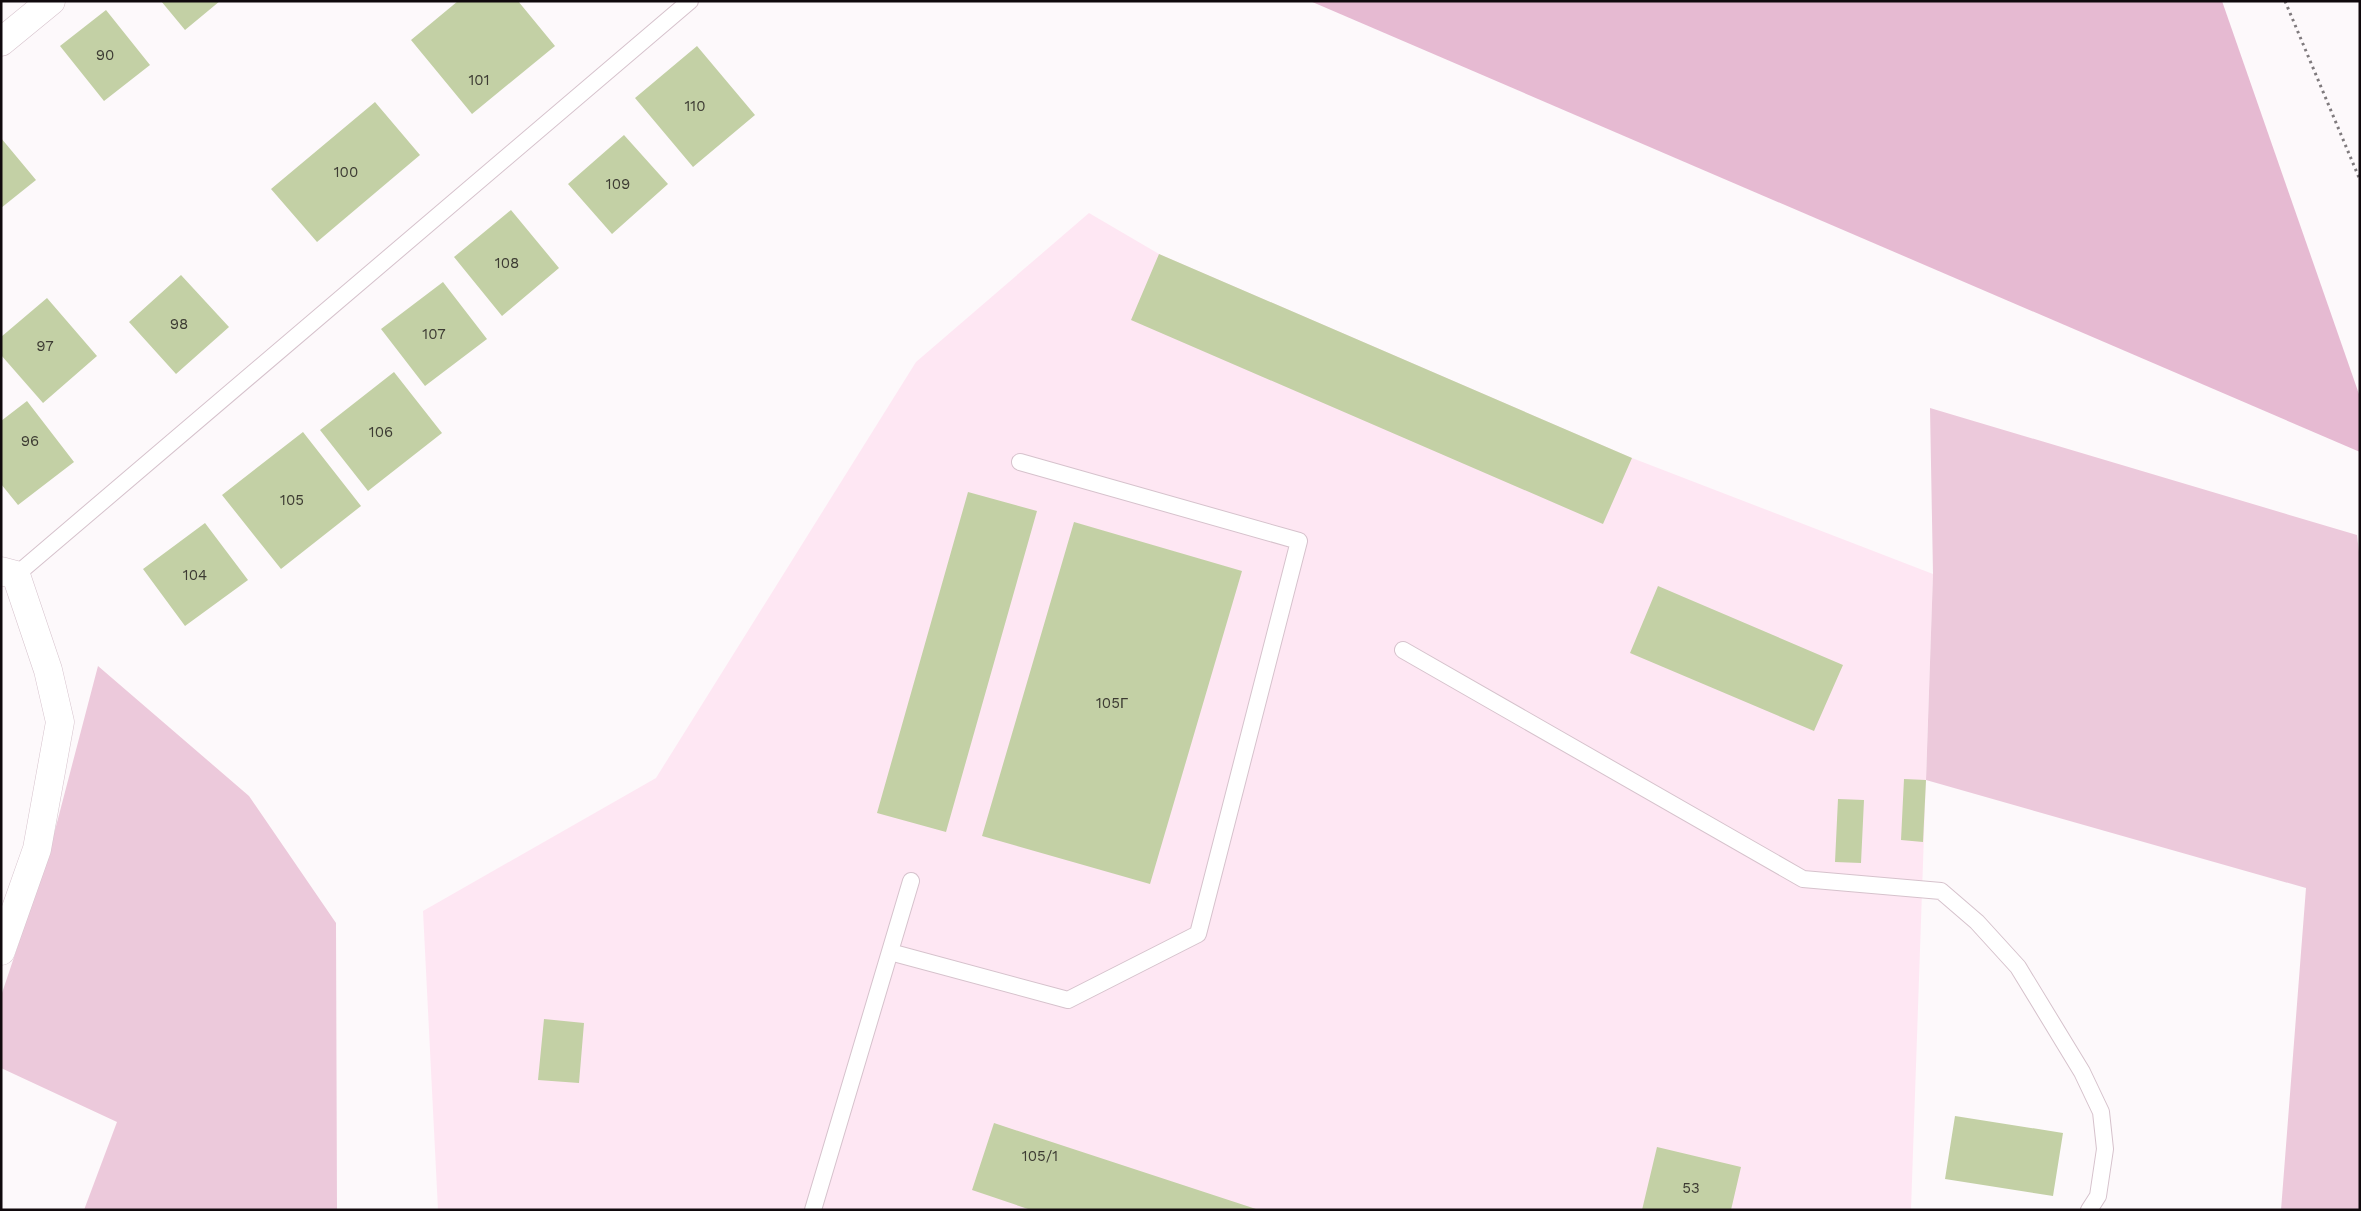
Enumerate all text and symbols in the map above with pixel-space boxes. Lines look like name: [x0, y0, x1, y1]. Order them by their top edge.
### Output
house number: 90: [96, 46, 114, 64]
house number: 101: [468, 71, 490, 89]
house number: 110: [684, 97, 706, 115]
house number: 100: [334, 163, 358, 181]
house number: 109: [606, 175, 630, 193]
house number: 108: [495, 254, 519, 272]
house number: 98: [170, 315, 188, 333]
house number: 107: [422, 325, 446, 343]
house number: 97: [36, 337, 54, 355]
house number: 106: [369, 423, 393, 441]
house number: 96: [21, 432, 39, 450]
house number: 105: [280, 491, 304, 509]
house number: 104: [183, 566, 207, 584]
house number: 105Г: [1096, 694, 1128, 712]
house number: 105/1: [1022, 1147, 1058, 1165]
house number: 53: [1682, 1179, 1700, 1197]

